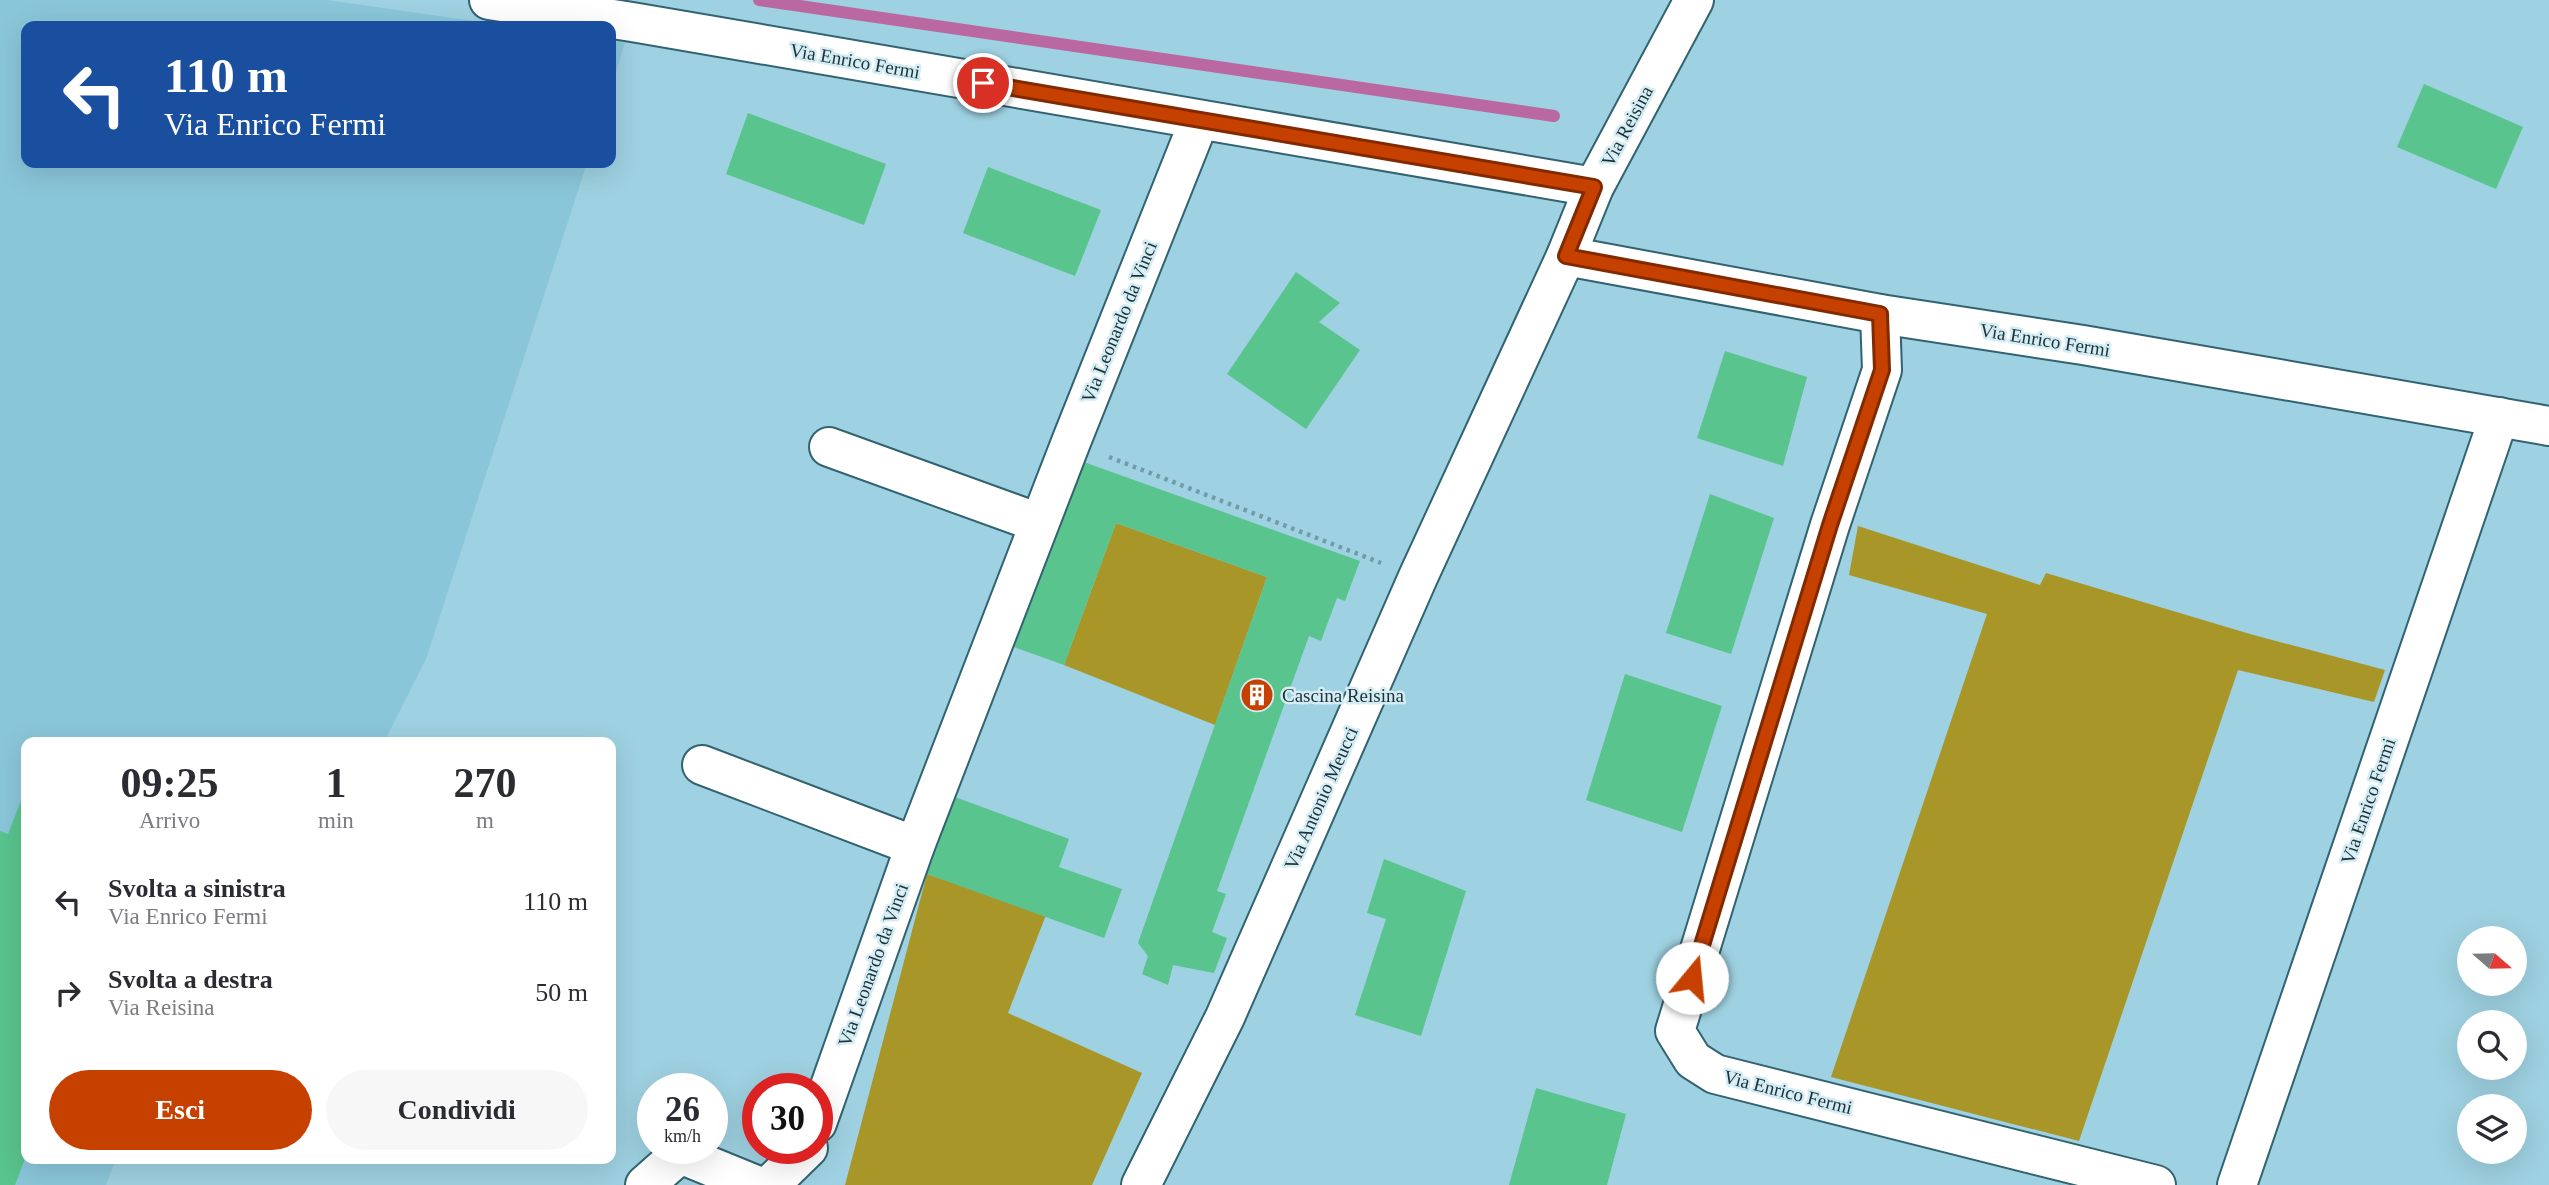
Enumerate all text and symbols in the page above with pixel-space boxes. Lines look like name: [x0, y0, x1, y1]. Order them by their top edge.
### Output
street label: Via Enrico Fermi: [788, 39, 922, 83]
text: 110 m: [164, 48, 288, 103]
icon: left: [49, 49, 140, 140]
pin: [953, 53, 1013, 113]
icon: arrive: [964, 64, 1002, 102]
street label: Via Reisina: [1597, 82, 1657, 170]
text: Via Enrico Fermi: [164, 106, 386, 142]
street label: Via Leonardo da Vinci: [1077, 238, 1161, 406]
street label: Via Enrico Fermi: [1978, 319, 2112, 361]
building icon: Cascina Reisina: [1238, 676, 1276, 714]
place label: Cascina Reisina: [1282, 685, 1404, 706]
street label: Via Antonio Meucci: [1280, 723, 1362, 873]
street label: Via Enrico Fermi: [2337, 735, 2399, 867]
text: 09:25: [121, 760, 219, 806]
text: 1: [325, 760, 346, 806]
text: 270: [453, 760, 516, 806]
text: Arrivo: [139, 808, 200, 833]
text: min: [318, 808, 354, 833]
text: m: [476, 808, 494, 833]
text: Svolta a sinistra: [108, 874, 286, 903]
street label: Via Leonardo da Vinci: [834, 881, 912, 1049]
icon: left: [49, 883, 87, 921]
text: 110 m: [523, 887, 588, 916]
text: Via Enrico Fermi: [108, 904, 268, 929]
north arrow: [2457, 926, 2527, 996]
map controls: [2457, 926, 2527, 1164]
position arrow: [1655, 941, 1729, 1015]
text: Svolta a destra: [108, 965, 273, 994]
icon: right: [49, 974, 87, 1012]
text: 50 m: [535, 978, 588, 1007]
text: Via Reisina: [108, 995, 215, 1020]
button: search: [2457, 1010, 2527, 1080]
street label: Via Enrico Fermi: [1722, 1066, 1854, 1118]
button: Esci: [49, 1070, 312, 1150]
button: Condividi: [326, 1070, 588, 1150]
speed limit sign: 30: [742, 1073, 833, 1164]
text: 26: [665, 1090, 700, 1129]
button: layers: [2457, 1094, 2527, 1164]
text: km/h: [664, 1126, 701, 1146]

